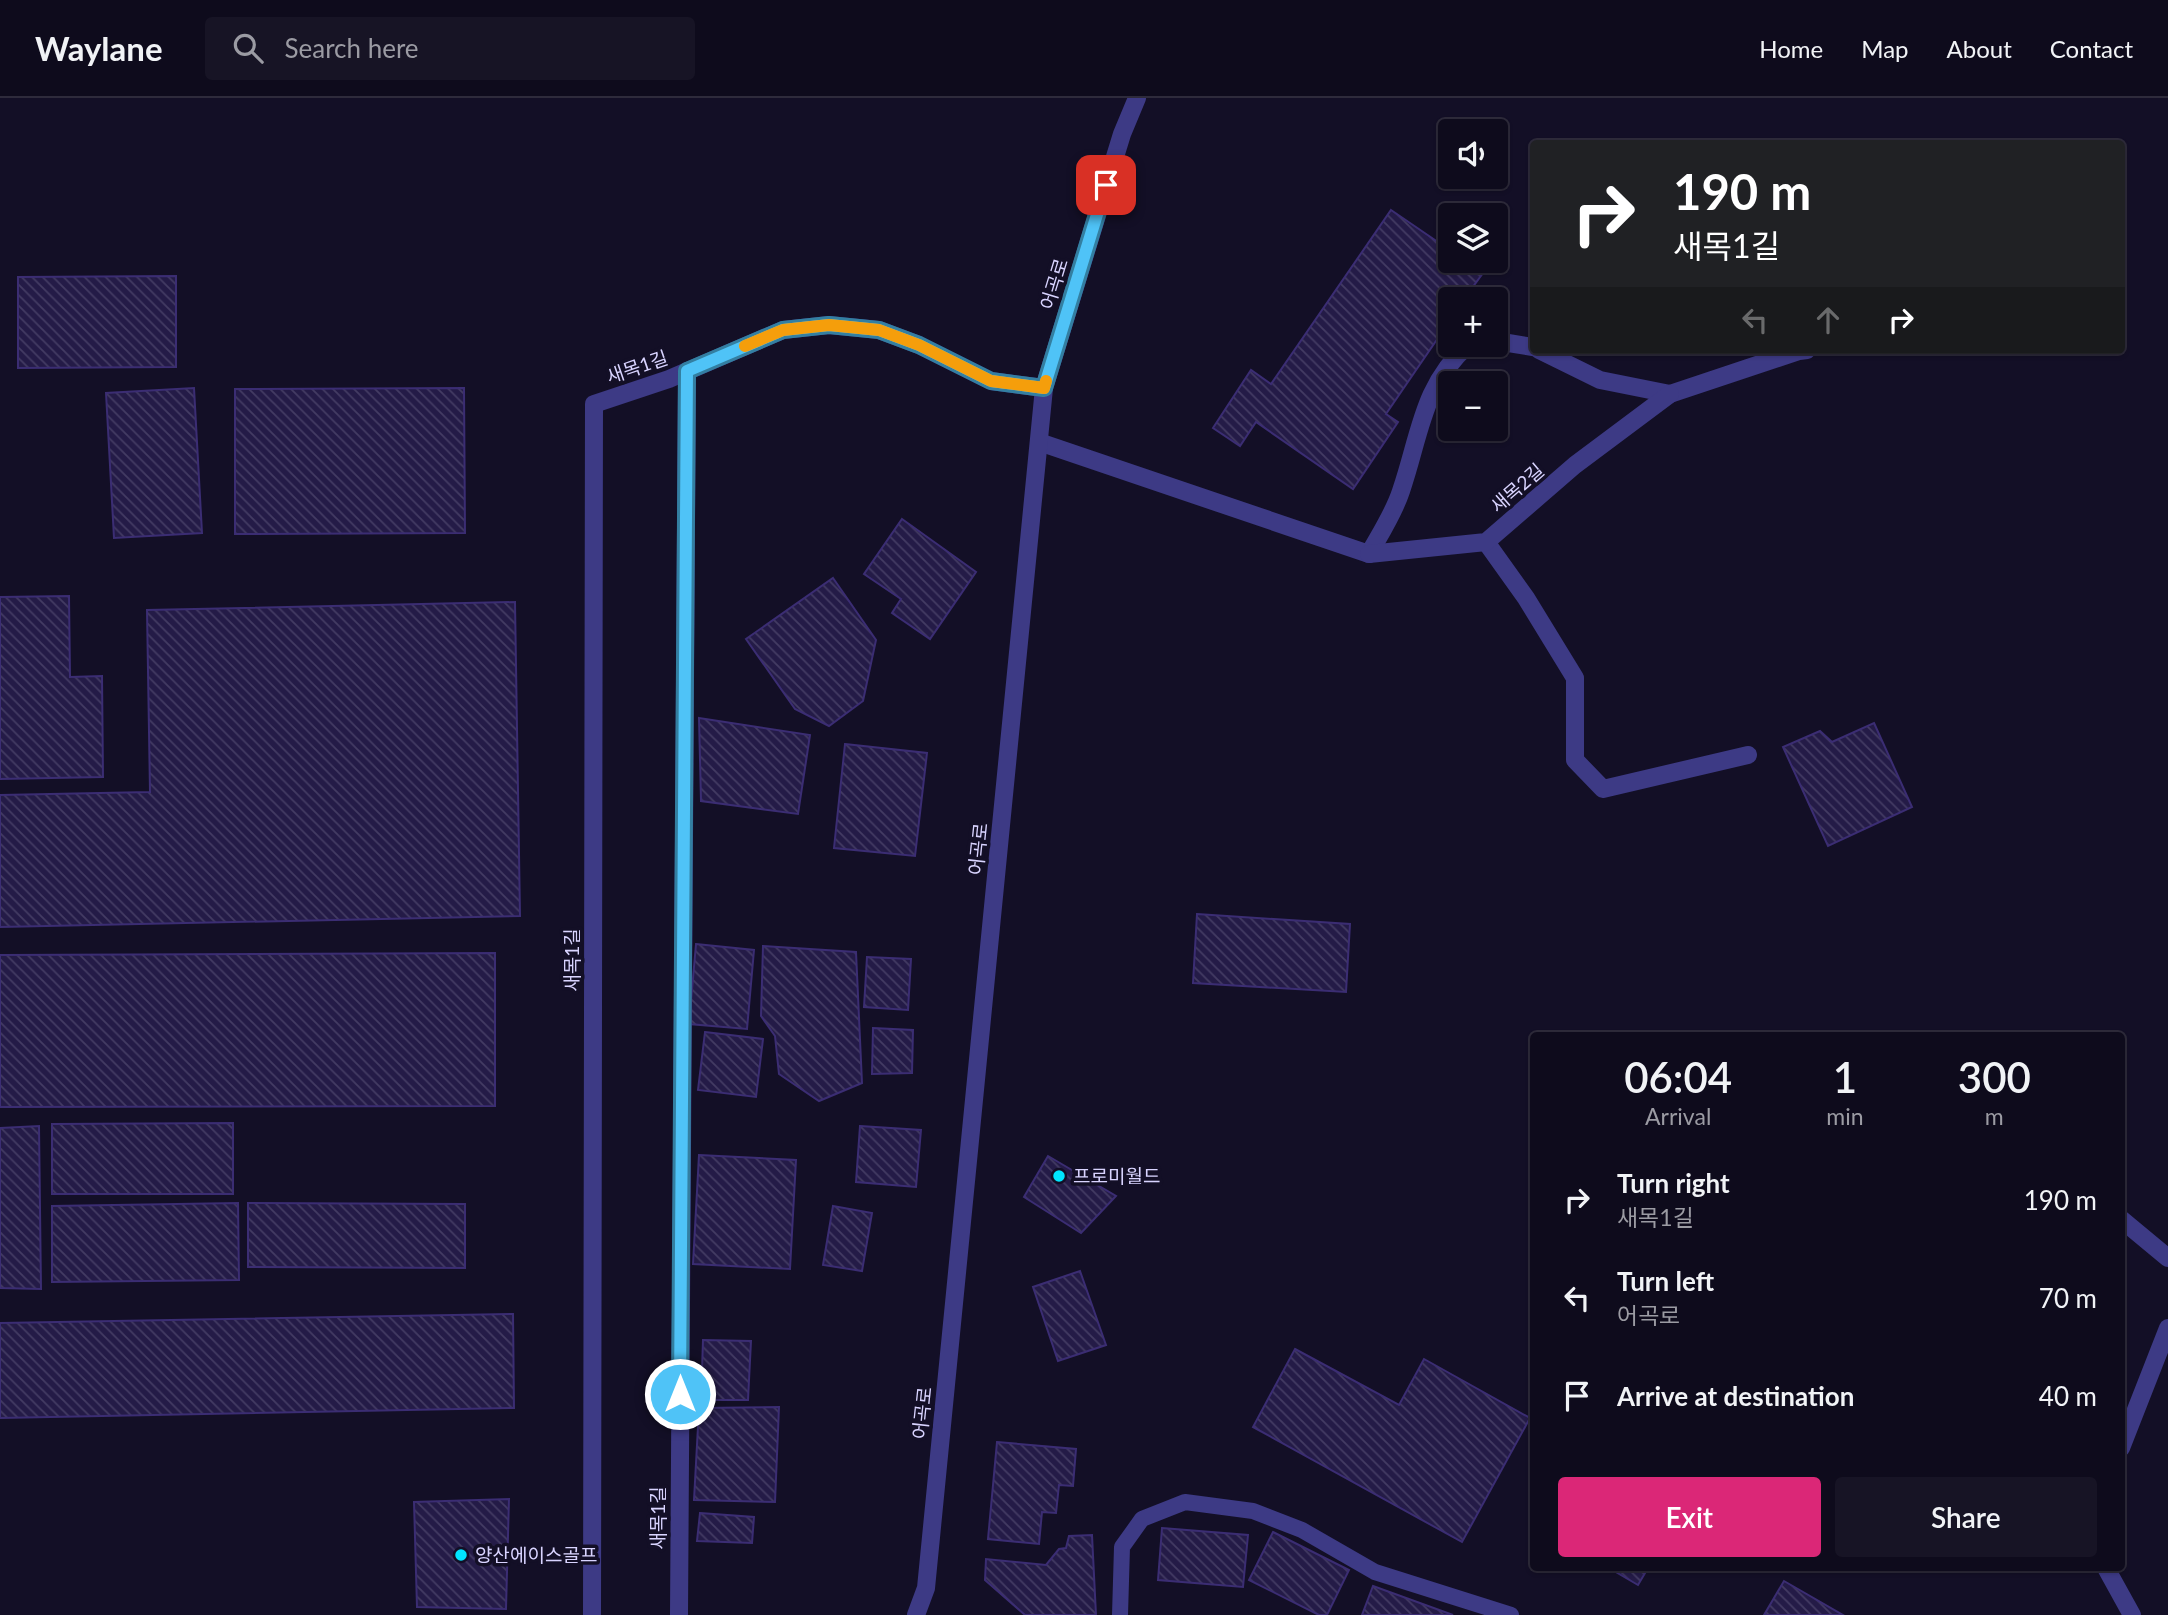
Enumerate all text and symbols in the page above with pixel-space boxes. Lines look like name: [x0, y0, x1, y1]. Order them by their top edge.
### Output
search box: [205, 17, 695, 80]
text: Waylane: [35, 28, 163, 68]
icon: search: [229, 29, 267, 67]
text: Search here: [285, 32, 419, 64]
text: Home: [1759, 34, 1823, 63]
text: Map: [1861, 34, 1909, 63]
text: About: [1947, 34, 2012, 63]
text: Contact: [2050, 34, 2133, 63]
map controls: [1438, 119, 1508, 441]
button: sound: [1438, 119, 1508, 189]
pin: [1076, 155, 1136, 215]
text: 190 m: [1673, 162, 1811, 220]
icon: arrive: [1087, 166, 1125, 204]
icon: right: [1558, 168, 1649, 259]
button: layers: [1438, 203, 1508, 273]
text: 새목1길: [1673, 226, 1780, 265]
street label: 어곡로: [1035, 255, 1072, 312]
button: +: [1438, 287, 1508, 357]
icon: left: [1736, 301, 1774, 339]
icon: ahead: [1809, 301, 1847, 339]
icon: right: [1882, 301, 1920, 339]
street label: 새목1길: [603, 345, 671, 388]
button: −: [1438, 371, 1508, 441]
street label: 새목2길: [1485, 458, 1548, 517]
street label: 어곡로: [963, 822, 992, 876]
street label: 새목1길: [560, 928, 583, 992]
text: 06:04: [1624, 1052, 1732, 1102]
text: 1: [1833, 1052, 1857, 1102]
text: 300: [1958, 1052, 2031, 1102]
text: Arrival: [1645, 1102, 1711, 1130]
text: min: [1826, 1102, 1864, 1130]
text: m: [1985, 1102, 2004, 1130]
place label: 프로미월드: [1073, 1164, 1160, 1187]
text: Turn right: [1617, 1167, 1730, 1199]
marker: 프로미월드: [1051, 1168, 1067, 1184]
icon: right: [1558, 1181, 1596, 1219]
text: 190 m: [2024, 1184, 2097, 1216]
text: 새목1길: [1617, 1203, 1694, 1231]
text: Turn left: [1617, 1265, 1714, 1297]
icon: left: [1558, 1279, 1596, 1317]
text: 70 m: [2039, 1282, 2097, 1314]
text: 어곡로: [1617, 1301, 1680, 1329]
position arrow: [643, 1357, 717, 1431]
icon: arrive: [1558, 1377, 1596, 1415]
text: Arrive at destination: [1617, 1380, 1854, 1412]
text: 40 m: [2039, 1380, 2097, 1412]
street label: 어곡로: [907, 1386, 936, 1440]
button: Exit: [1558, 1477, 1821, 1557]
button: Share: [1835, 1477, 2097, 1557]
street label: 새목1길: [646, 1486, 669, 1550]
place label: 양산에이스골프: [475, 1543, 597, 1566]
marker: 양산에이스골프: [453, 1547, 469, 1563]

